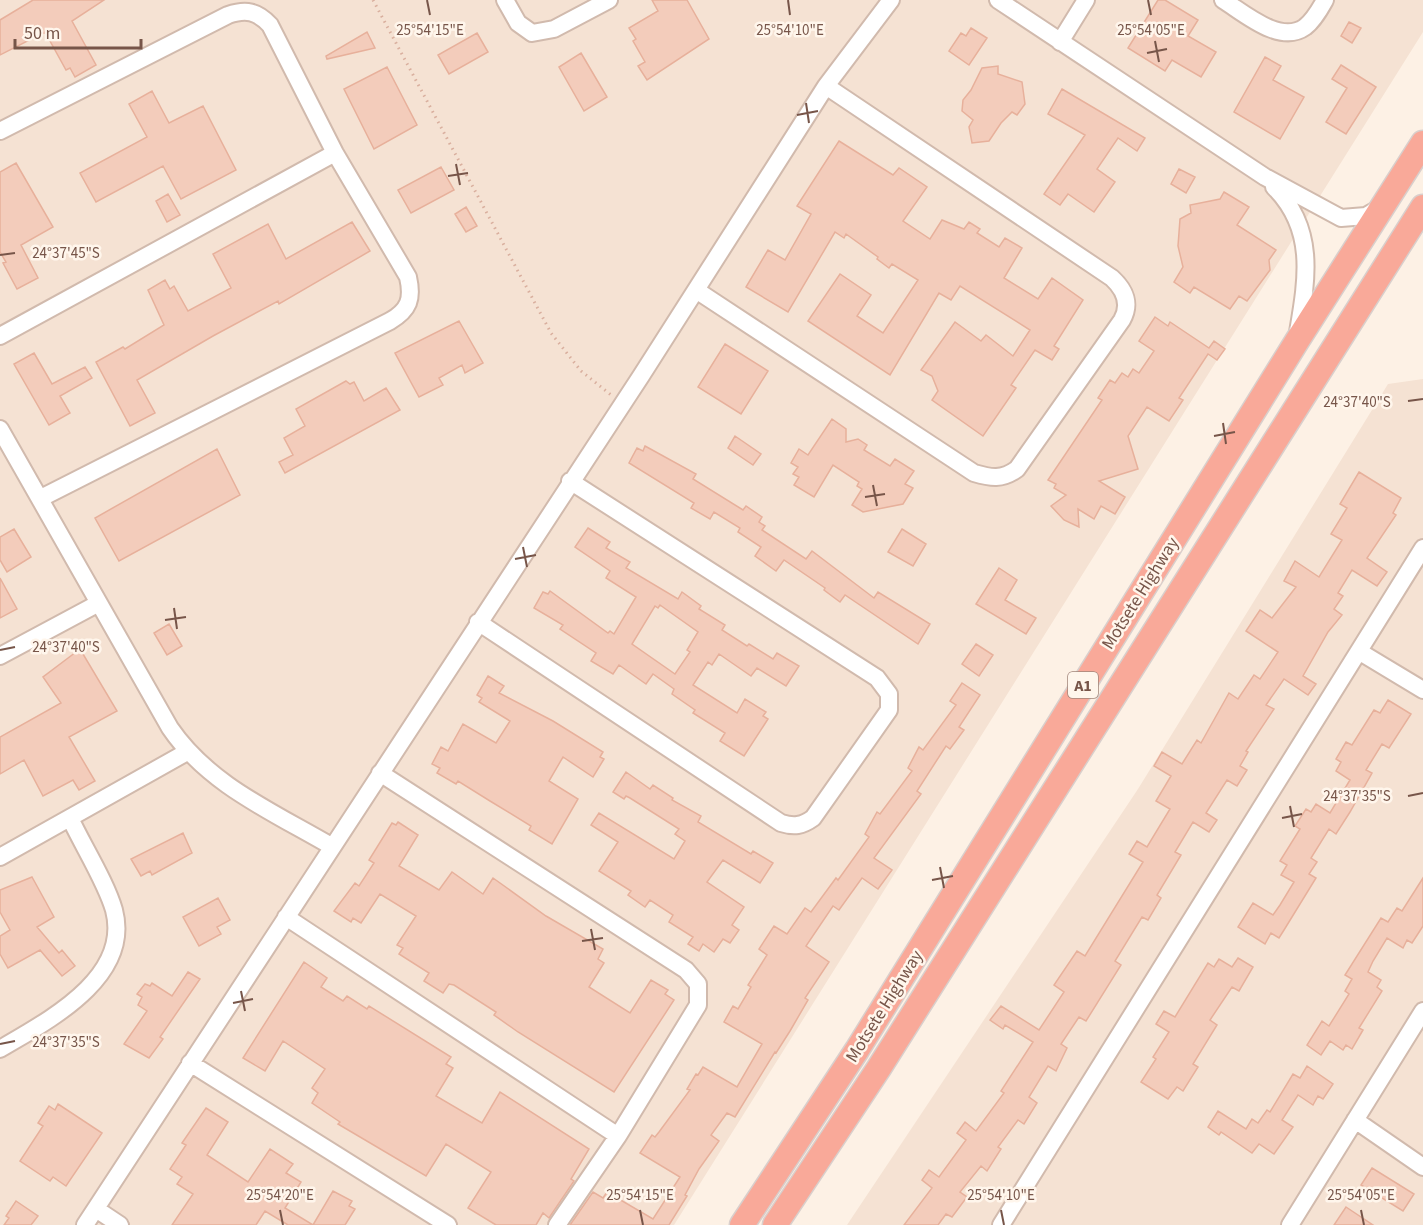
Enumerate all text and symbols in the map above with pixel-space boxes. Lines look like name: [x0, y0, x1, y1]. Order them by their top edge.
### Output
scale bar: [15, 12, 141, 50]
text: 25°54'15"E: [396, 20, 464, 41]
text: 25°54'10"E: [756, 20, 824, 41]
text: 25°54'05"E: [1117, 20, 1185, 41]
text: 50 m: [24, 21, 60, 46]
text: 24°37'45"S: [32, 243, 100, 264]
text: 24°37'40"S: [1323, 392, 1391, 413]
street label: Motsete Highway: [1096, 532, 1185, 654]
text: 24°37'40"S: [32, 637, 100, 658]
road number: A1: [1068, 672, 1098, 698]
text: 24°37'35"S: [1323, 786, 1391, 807]
street label: Motsete Highway: [840, 945, 929, 1067]
text: 24°37'35"S: [32, 1032, 100, 1053]
text: 25°54'20"E: [246, 1185, 314, 1206]
text: 25°54'15"E: [606, 1185, 674, 1206]
text: 25°54'10"E: [967, 1185, 1035, 1206]
text: 25°54'05"E: [1327, 1185, 1395, 1206]

